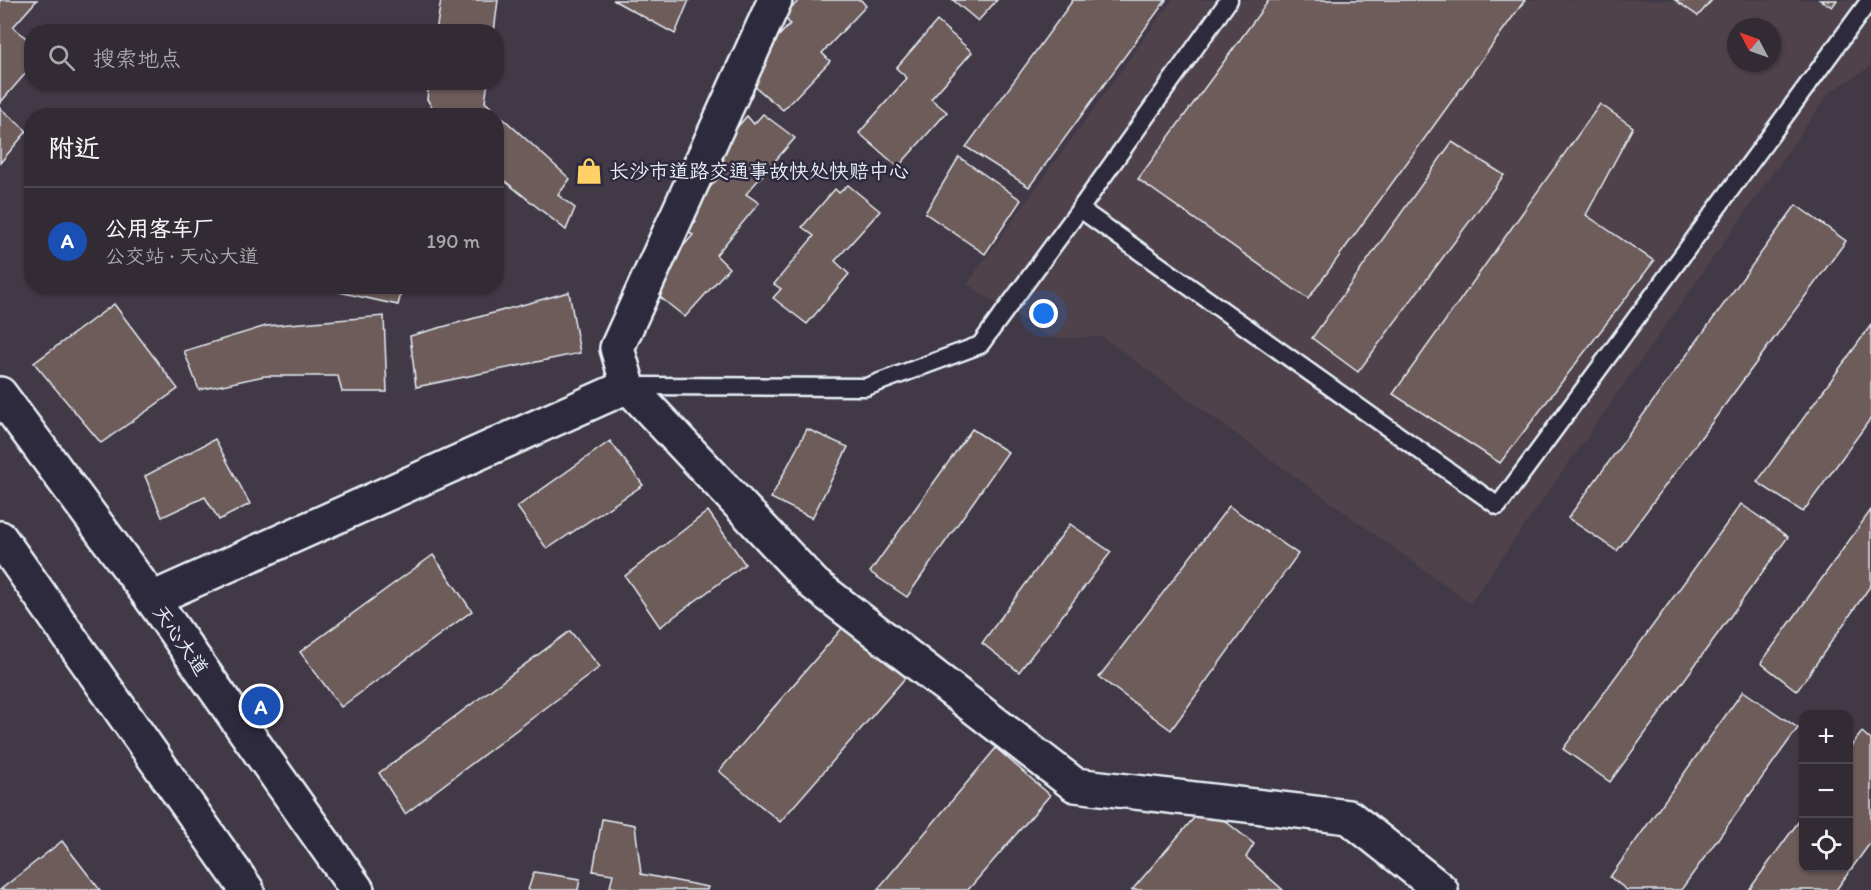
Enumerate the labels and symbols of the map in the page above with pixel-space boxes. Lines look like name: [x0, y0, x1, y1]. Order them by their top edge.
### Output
north arrow: [1727, 18, 1781, 72]
shop icon: 长沙市道路交通事故快处快赔中心: [574, 156, 604, 186]
place label: 长沙市道路交通事故快处快赔中心: [609, 159, 909, 183]
your location: [1029, 299, 1058, 328]
street label: 天心大道: [148, 600, 214, 680]
pin: A: [242, 684, 280, 728]

